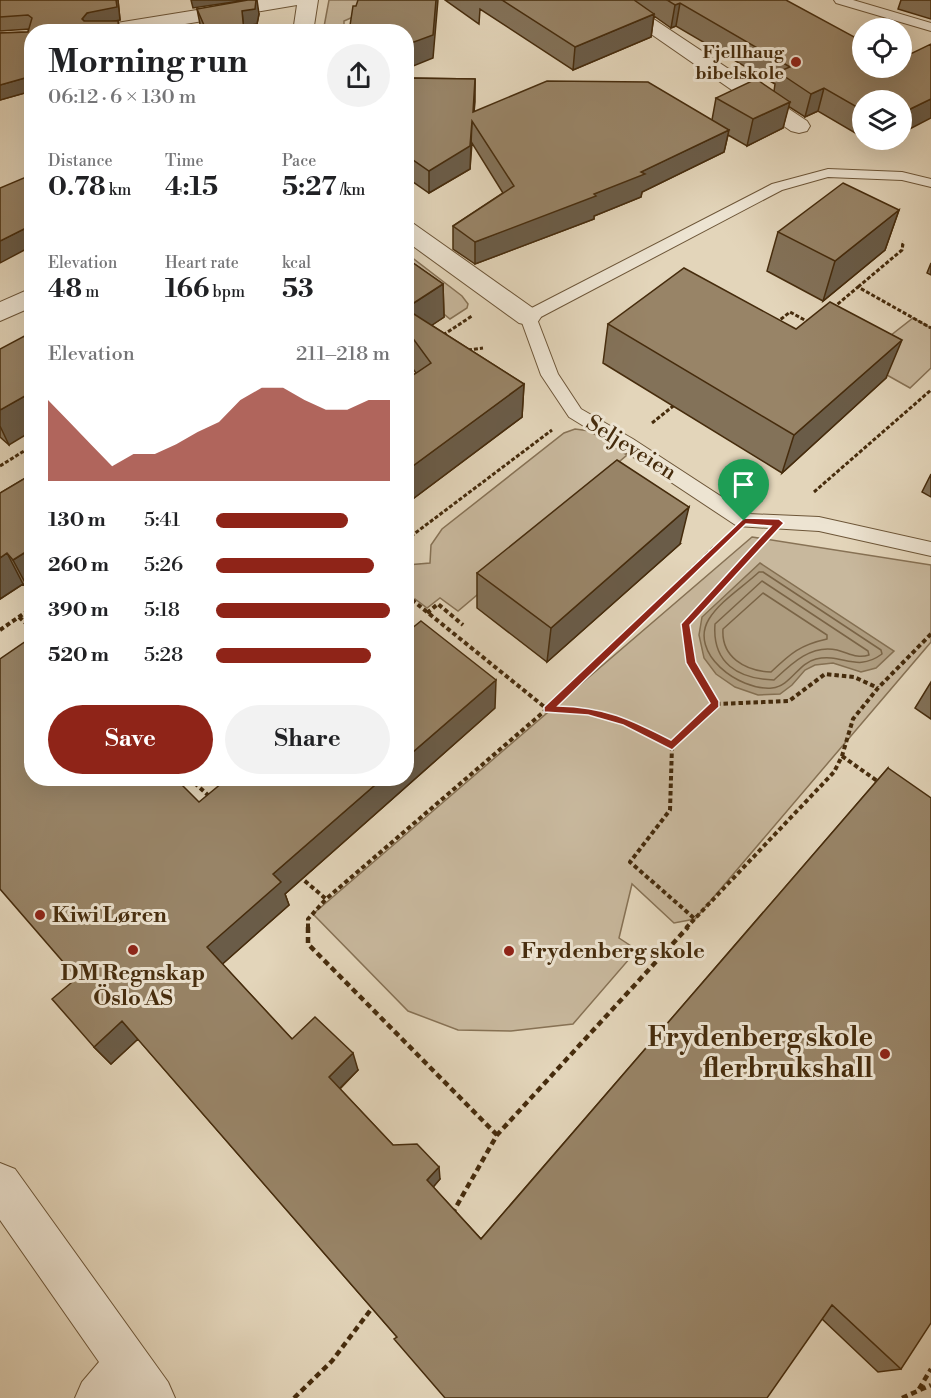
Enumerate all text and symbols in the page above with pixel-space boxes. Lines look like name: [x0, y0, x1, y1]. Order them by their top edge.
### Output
map controls: [852, 18, 912, 150]
button: locate: [852, 18, 912, 78]
place label: Fjellhaug bibelskole: [695, 41, 785, 85]
text: Morning run: [48, 42, 248, 83]
button: share: [327, 44, 390, 107]
marker: Fjellhaug bibelskole: [789, 55, 803, 69]
text: 06:12 · 6 × 130 m: [48, 85, 196, 110]
button: layers: [852, 90, 912, 150]
text: Distance: [48, 151, 113, 171]
text: Time: [165, 151, 204, 171]
text: Pace: [282, 151, 316, 171]
text: 0.78: [48, 171, 106, 203]
text: 4:15: [165, 171, 218, 203]
text: 5:27: [282, 171, 337, 203]
text: km: [106, 180, 131, 200]
text: /km: [337, 180, 365, 200]
text: Elevation: [48, 253, 117, 273]
text: Heart rate: [165, 253, 239, 273]
text: kcal: [282, 253, 311, 273]
text: 48: [48, 273, 82, 305]
text: 166: [165, 273, 209, 305]
text: 53: [282, 273, 314, 305]
text: m: [82, 282, 99, 302]
text: bpm: [209, 282, 245, 302]
text: Elevation: [48, 342, 135, 367]
text: 211–218 m: [296, 342, 390, 367]
street label: Seljeveien: [581, 410, 681, 486]
pin: [718, 459, 769, 521]
icon: arrive: [727, 468, 760, 501]
text: 130 m: [48, 508, 106, 533]
text: 5:41: [144, 508, 180, 533]
text: 260 m: [48, 553, 109, 578]
text: 5:26: [144, 553, 183, 578]
text: 390 m: [48, 598, 109, 623]
text: 5:18: [144, 598, 180, 623]
text: 520 m: [48, 643, 109, 668]
text: 5:28: [144, 643, 183, 668]
button: Save: [48, 705, 213, 774]
button: Share: [225, 705, 390, 774]
place label: Kiwi Løren: [52, 902, 167, 929]
marker: Kiwi Løren: [33, 908, 47, 922]
place label: Frydenberg skole: [521, 938, 705, 965]
marker: DM Regnskap Öslo AS: [126, 943, 140, 957]
marker: Frydenberg skole: [502, 944, 516, 958]
place label: DM Regnskap Öslo AS: [61, 960, 205, 1012]
place label: Frydenberg skole flerbrukshall: [647, 1021, 873, 1086]
marker: Frydenberg skole flerbrukshall: [878, 1047, 892, 1061]

